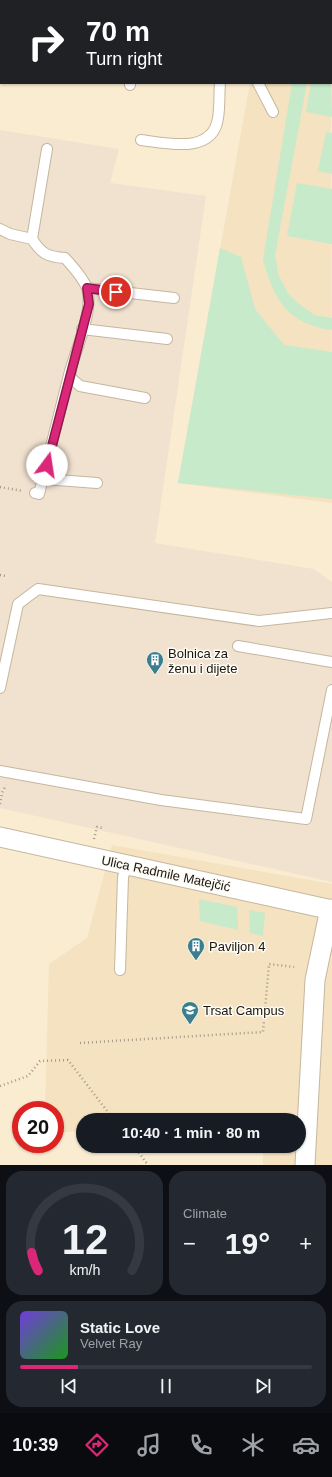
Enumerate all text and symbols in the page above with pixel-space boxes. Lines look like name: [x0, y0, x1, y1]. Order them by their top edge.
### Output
icon: right: [20, 16, 72, 68]
text: 70 m: [86, 16, 150, 47]
text: Turn right: [86, 49, 162, 69]
pin: [99, 275, 133, 309]
icon: arrive: [105, 281, 127, 303]
position arrow: [26, 444, 68, 486]
place label: Bolnica za ženu i dijete: [168, 646, 237, 676]
building icon: Bolnica za ženu i dijete: [145, 650, 165, 675]
street label: Ulica Radmile Matejčić: [100, 852, 232, 895]
building icon: Paviljon 4: [186, 936, 206, 961]
place label: Paviljon 4: [209, 939, 265, 954]
school or university icon: Trsat Campus: [180, 1000, 200, 1025]
place label: Trsat Campus: [203, 1003, 285, 1018]
speed limit sign: 20: [12, 1101, 64, 1153]
text: 10:40 · 1 min · 80 m: [122, 1124, 260, 1141]
text: Climate: [183, 1206, 227, 1221]
text: 12: [61, 1216, 108, 1263]
text: 19°: [225, 1227, 270, 1260]
text: −: [183, 1231, 196, 1256]
text: +: [299, 1231, 312, 1256]
text: km/h: [69, 1262, 100, 1278]
text: Static Love: [80, 1319, 160, 1336]
text: Velvet Ray: [80, 1336, 142, 1351]
icon: previous: [58, 1375, 80, 1397]
icon: pause: [155, 1375, 177, 1397]
icon: next: [252, 1375, 274, 1397]
icon: directions: [83, 1431, 111, 1459]
icon: music: [135, 1431, 163, 1459]
icon: phone: [187, 1431, 215, 1459]
icon: climate: [239, 1431, 267, 1459]
icon: car: [292, 1431, 320, 1459]
text: 10:39: [12, 1435, 58, 1455]

